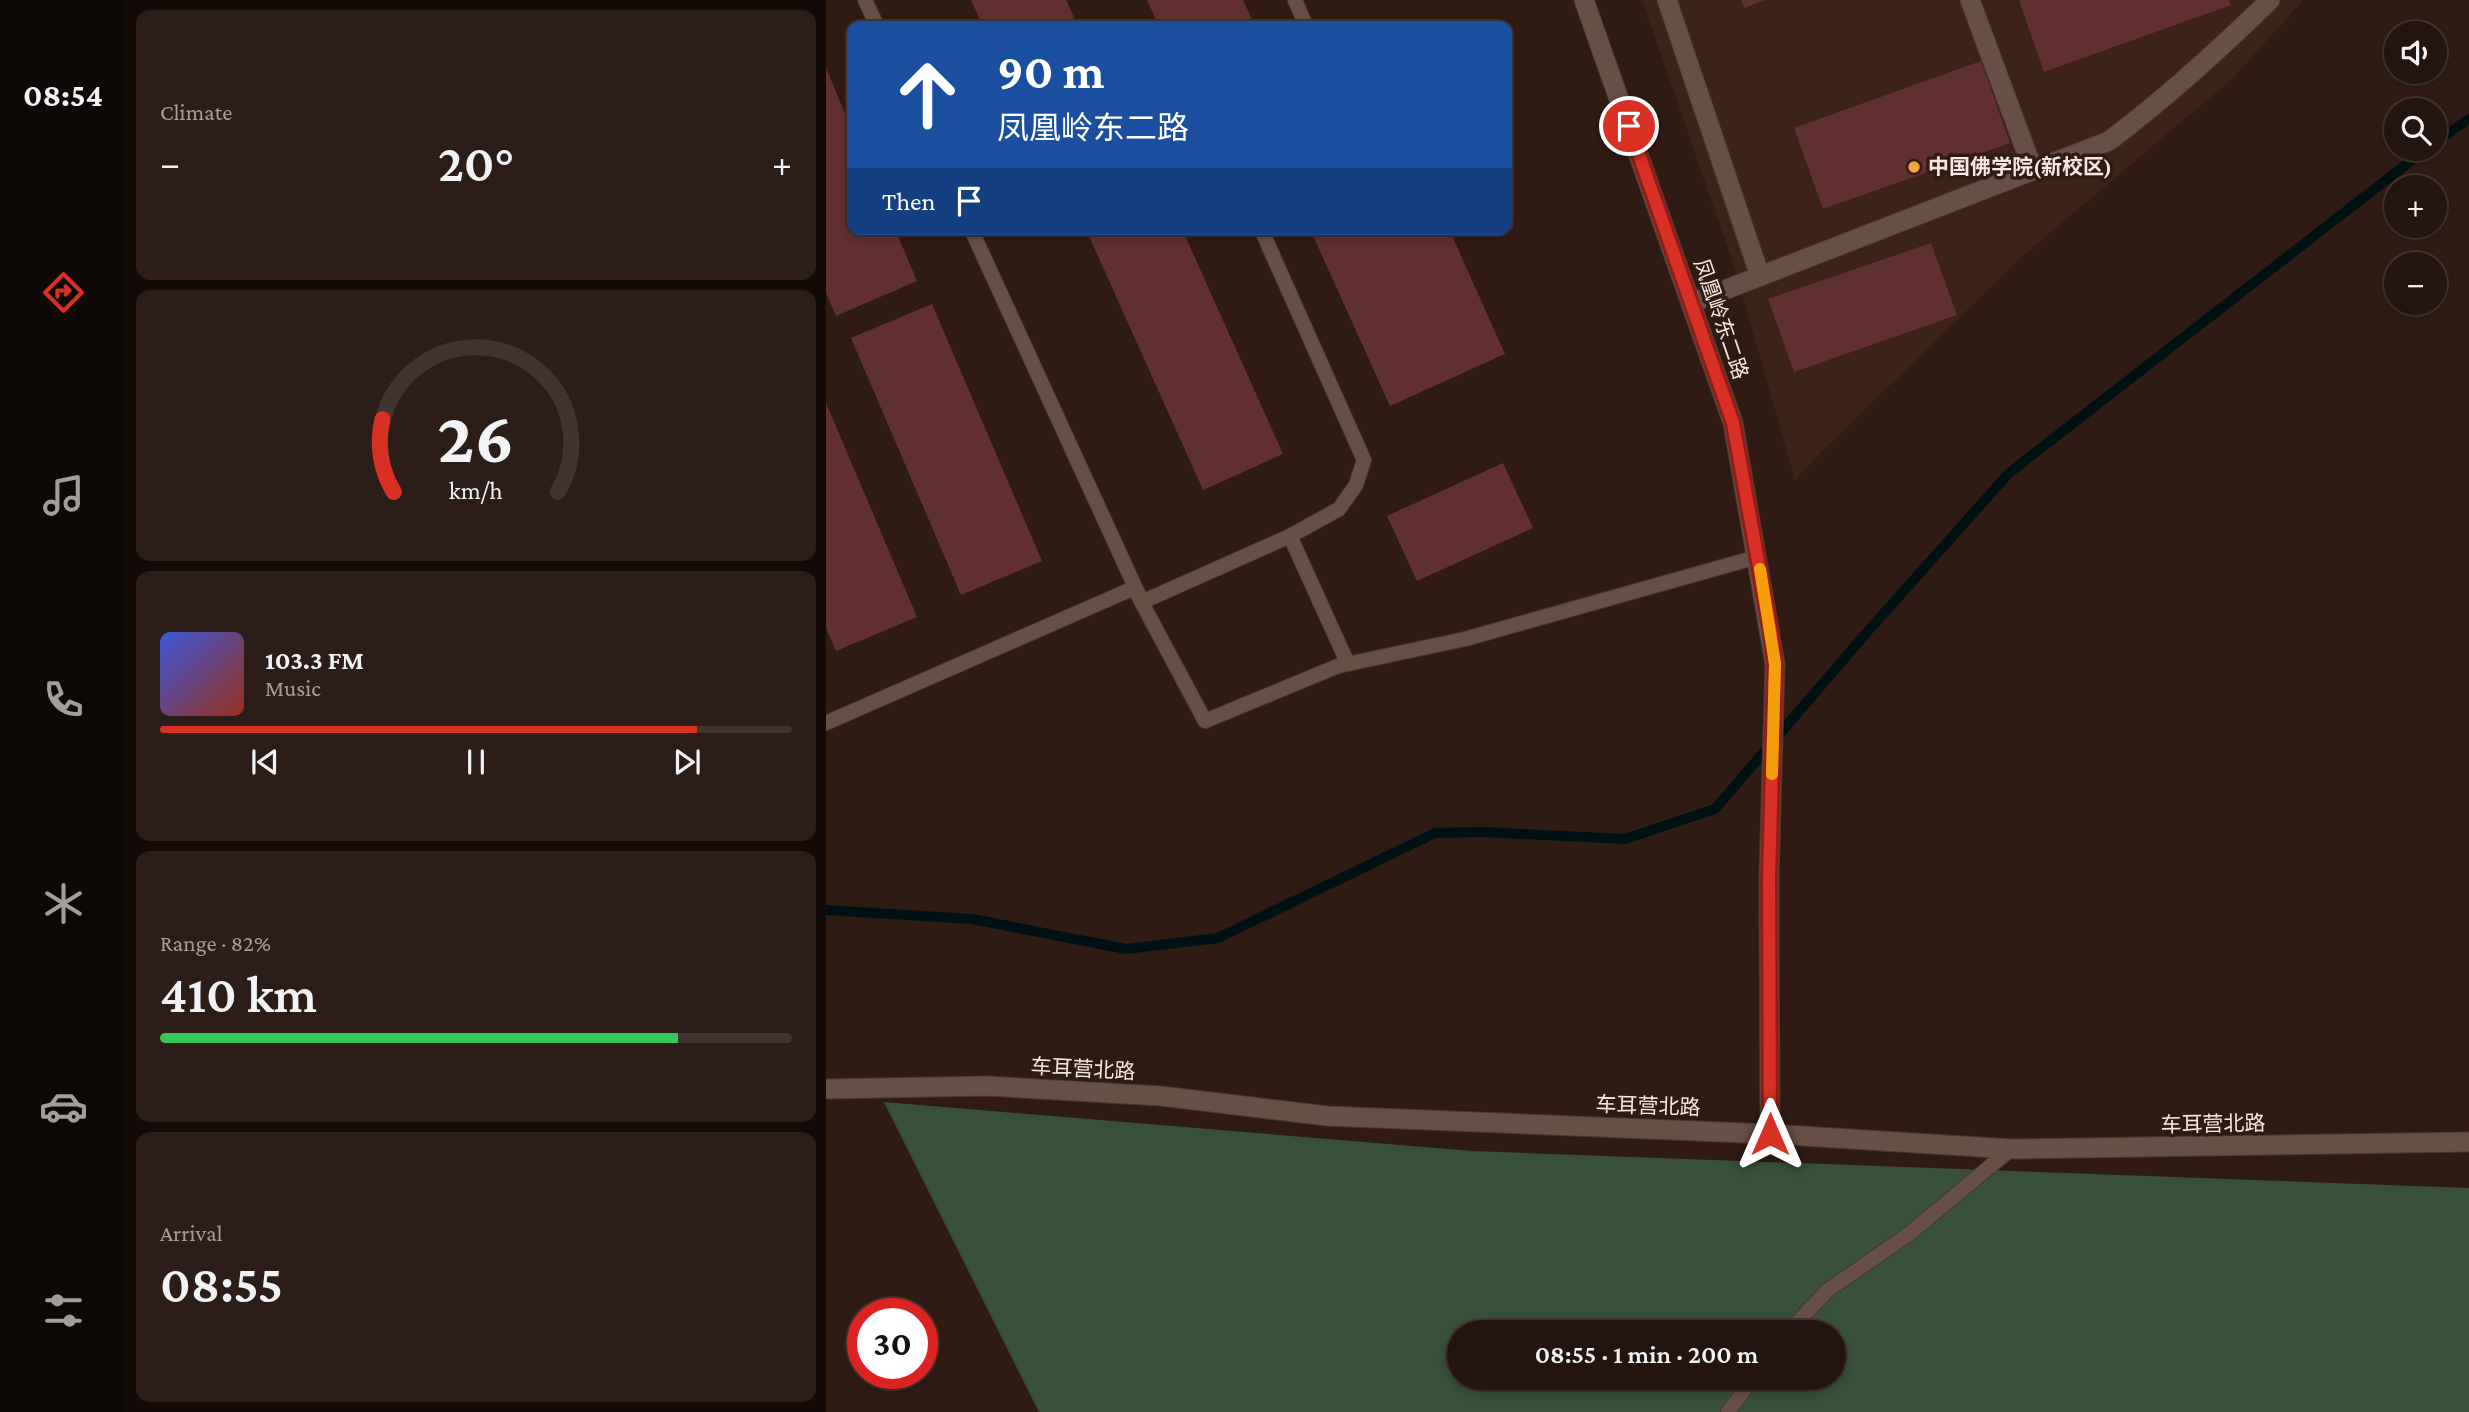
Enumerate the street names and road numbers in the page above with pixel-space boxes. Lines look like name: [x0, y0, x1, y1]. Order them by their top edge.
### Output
street label: 凤凰岭东二路: [1689, 256, 1753, 382]
street label: 车耳营北路: [1030, 1054, 1136, 1084]
street label: 车耳营北路: [1595, 1092, 1701, 1120]
street label: 车耳营北路: [2160, 1111, 2266, 1137]

